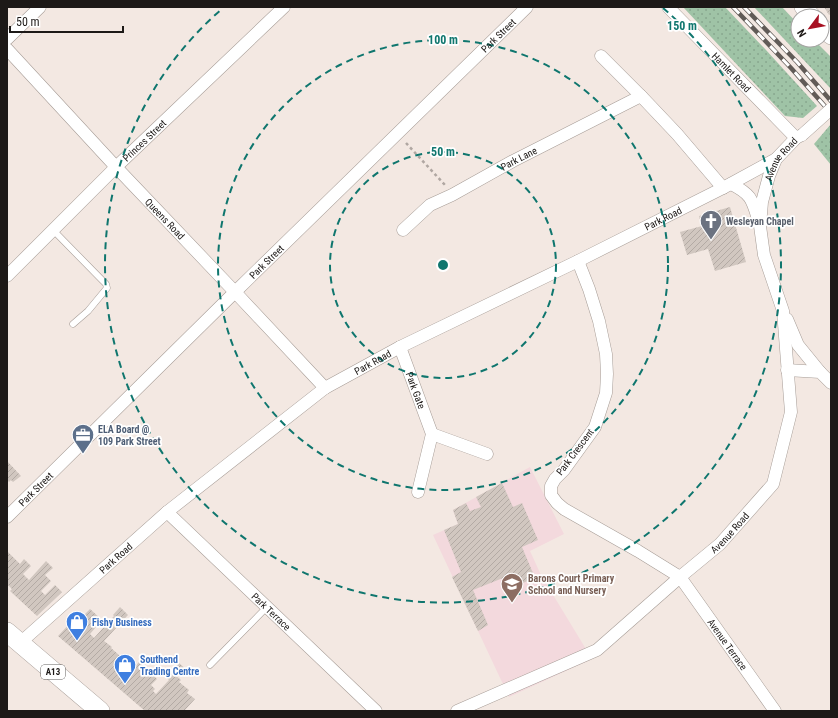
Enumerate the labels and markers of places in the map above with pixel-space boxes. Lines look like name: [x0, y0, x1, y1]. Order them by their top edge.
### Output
church icon: Wesleyan Chapel: [698, 208, 724, 241]
place label: Wesleyan Chapel: [726, 216, 794, 227]
centre of rings: [436, 258, 450, 272]
office icon: ELA Board @ 109 Park Street: [70, 422, 96, 455]
place label: ELA Board @ 109 Park Street: [98, 424, 161, 447]
school or university icon: Barons Court Primary School and Nursery: [499, 571, 525, 604]
place label: Barons Court Primary School and Nursery: [528, 573, 615, 596]
shop icon: Fishy Business: [64, 609, 90, 642]
place label: Fishy Business: [92, 617, 152, 628]
shop icon: Southend Trading Centre: [112, 652, 138, 685]
place label: Southend Trading Centre: [140, 654, 199, 677]

